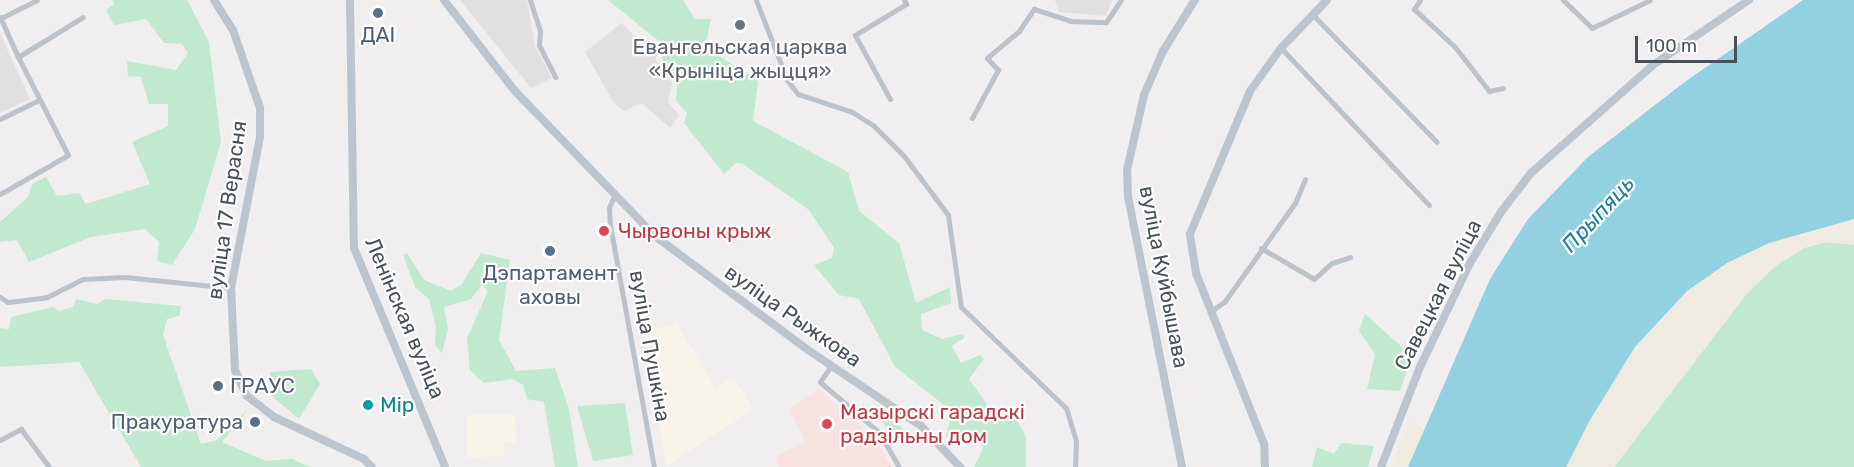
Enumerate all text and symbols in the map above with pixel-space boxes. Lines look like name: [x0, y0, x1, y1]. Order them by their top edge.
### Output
marker: ДАІ: [371, 6, 385, 20]
marker: Евангельская царква «Крыніца жыцця»: [733, 18, 747, 32]
place label: ДАІ: [361, 22, 395, 48]
scale bar: [1638, 24, 1740, 62]
place label: Евангельская царква «Крыніца жыцця»: [633, 34, 847, 84]
text: 100 m: [1646, 35, 1697, 57]
street label: вуліца 17 Верасня: [202, 119, 252, 301]
water label: Прыпяць: [1556, 171, 1640, 257]
street label: вуліца Куйбышава: [1134, 184, 1194, 370]
street label: Савецкая вуліца: [1389, 215, 1487, 375]
place label: Чырвоны крыж: [618, 218, 771, 244]
marker: Чырвоны крыж: [595, 222, 613, 240]
street label: Ленінская вуліца: [360, 234, 450, 402]
marker: Дэпартамент аховы: [543, 244, 557, 258]
place label: Дэпартамент аховы: [482, 260, 618, 310]
street label: вуліца Рыжкова: [720, 260, 866, 372]
street label: вуліца Пушкіна: [624, 268, 676, 424]
place label: ГРАУС: [230, 373, 295, 399]
marker: ГРАУС: [211, 379, 225, 393]
place label: Мір: [380, 392, 414, 418]
marker: Мір: [361, 398, 375, 412]
place label: Мазырскі гарадскі радзільны дом: [840, 399, 1025, 449]
place label: Пракуратура: [111, 409, 243, 435]
marker: Пракуратура: [248, 415, 262, 429]
marker: Мазырскі гарадскі радзільны дом: [818, 415, 836, 433]

